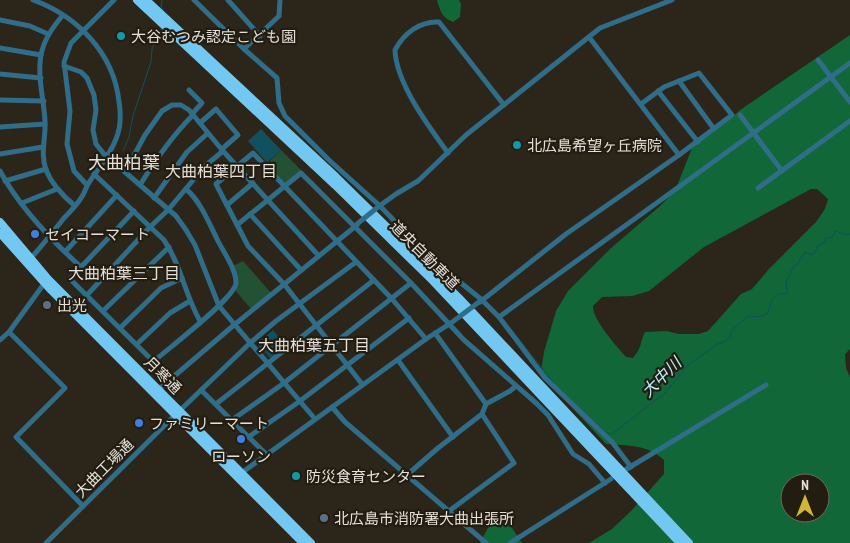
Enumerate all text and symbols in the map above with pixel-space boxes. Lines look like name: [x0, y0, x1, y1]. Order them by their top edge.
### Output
place label: 大谷むつみ認定こども園: [131, 27, 296, 46]
marker: 大谷むつみ認定こども園: [115, 30, 127, 42]
place label: 北広島希望ヶ丘病院: [527, 136, 662, 155]
marker: 北広島希望ヶ丘病院: [511, 139, 523, 151]
district label: 大曲柏葉: [88, 151, 160, 174]
district label: 大曲柏葉四丁目: [165, 161, 277, 181]
street label: 道央自動車道: [386, 216, 464, 294]
place label: セイコーマート: [45, 225, 150, 244]
marker: セイコーマート: [29, 228, 41, 240]
district label: 大曲柏葉三丁目: [68, 263, 180, 283]
place label: 出光: [57, 296, 87, 315]
marker: 出光: [41, 299, 53, 311]
district label: 大曲柏葉五丁目: [258, 335, 370, 355]
street label: 月寒通: [140, 352, 186, 398]
water label: 大中川: [637, 352, 686, 401]
place label: ファミリーマート: [149, 414, 269, 433]
marker: ファミリーマート: [133, 417, 145, 429]
marker: ローソン: [235, 433, 247, 445]
street label: 大曲工場通: [71, 435, 137, 501]
place label: ローソン: [211, 447, 271, 466]
place label: 防災食育センター: [306, 467, 426, 486]
marker: 防災食育センター: [290, 470, 302, 482]
north arrow: [780, 473, 830, 523]
text: N: [801, 476, 809, 494]
place label: 北広島市消防署大曲出張所: [334, 509, 514, 528]
marker: 北広島市消防署大曲出張所: [318, 512, 330, 524]

